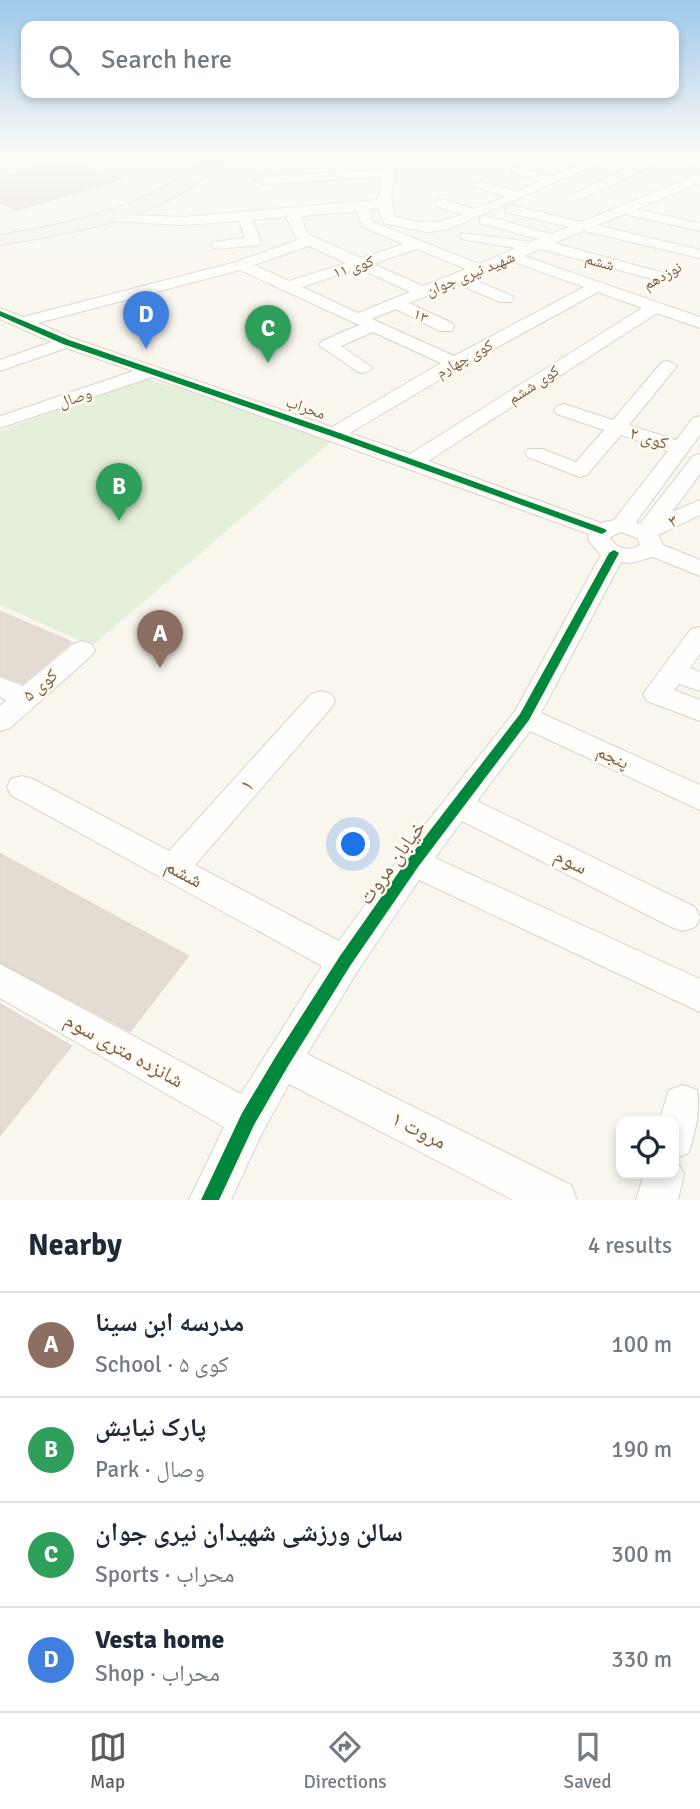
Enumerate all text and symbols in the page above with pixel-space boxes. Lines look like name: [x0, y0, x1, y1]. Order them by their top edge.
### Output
search box: [21, 21, 679, 98]
icon: search: [45, 41, 83, 79]
text: Search here: [101, 44, 232, 76]
street label: شهید نیری جوان: [423, 247, 518, 301]
street label: ششم: [583, 248, 617, 275]
street label: کوی ۱۱: [330, 251, 377, 283]
street label: نوزدهم: [640, 257, 685, 295]
pin: D: [123, 291, 169, 349]
street label: ۱۳: [410, 304, 431, 328]
pin: C: [245, 305, 291, 363]
street label: کوی چهارم: [433, 335, 497, 383]
street label: کوی ششم: [504, 361, 563, 409]
street label: وصال: [56, 383, 94, 413]
street label: محراب: [283, 392, 328, 424]
street label: کوی ۲: [627, 422, 671, 454]
pin: B: [96, 463, 142, 521]
street label: ۳: [665, 509, 681, 533]
pin: A: [137, 610, 183, 668]
street label: کوی ۵: [18, 664, 62, 706]
street label: پنجم: [593, 740, 633, 775]
street label: ۱: [234, 773, 260, 797]
street label: خیابان مروت: [353, 815, 431, 909]
your location: [336, 827, 370, 861]
street label: سوم: [550, 842, 592, 881]
street label: ششم: [160, 852, 207, 894]
street label: شانزده متری سوم: [59, 1007, 188, 1094]
street label: مروت ۱: [387, 1105, 451, 1155]
map controls: [616, 1116, 679, 1179]
button: locate: [616, 1116, 679, 1179]
text: Nearby: [28, 1227, 122, 1264]
text: 4 results: [588, 1231, 672, 1260]
text: مدرسه ابن سینا: [95, 1307, 244, 1339]
text: A: [44, 1330, 58, 1359]
text: 100 m: [611, 1330, 672, 1359]
text: School · کوی ۵: [95, 1350, 229, 1379]
text: پارک نیایش: [95, 1412, 206, 1444]
text: B: [44, 1435, 58, 1464]
text: 190 m: [611, 1435, 672, 1464]
text: Park · وصال: [95, 1455, 205, 1484]
text: سالن ورزشی شهیدان نیری جوان: [95, 1517, 403, 1549]
text: C: [44, 1540, 58, 1569]
text: 300 m: [611, 1540, 672, 1569]
text: Sports · محراب: [95, 1560, 234, 1589]
text: Vesta home: [95, 1624, 224, 1656]
text: D: [43, 1645, 59, 1674]
text: 330 m: [611, 1645, 672, 1674]
text: Shop · محراب: [95, 1659, 220, 1688]
tab: Map: [89, 1728, 127, 1794]
tab: Directions: [304, 1728, 387, 1794]
tab: Saved: [564, 1728, 611, 1794]

